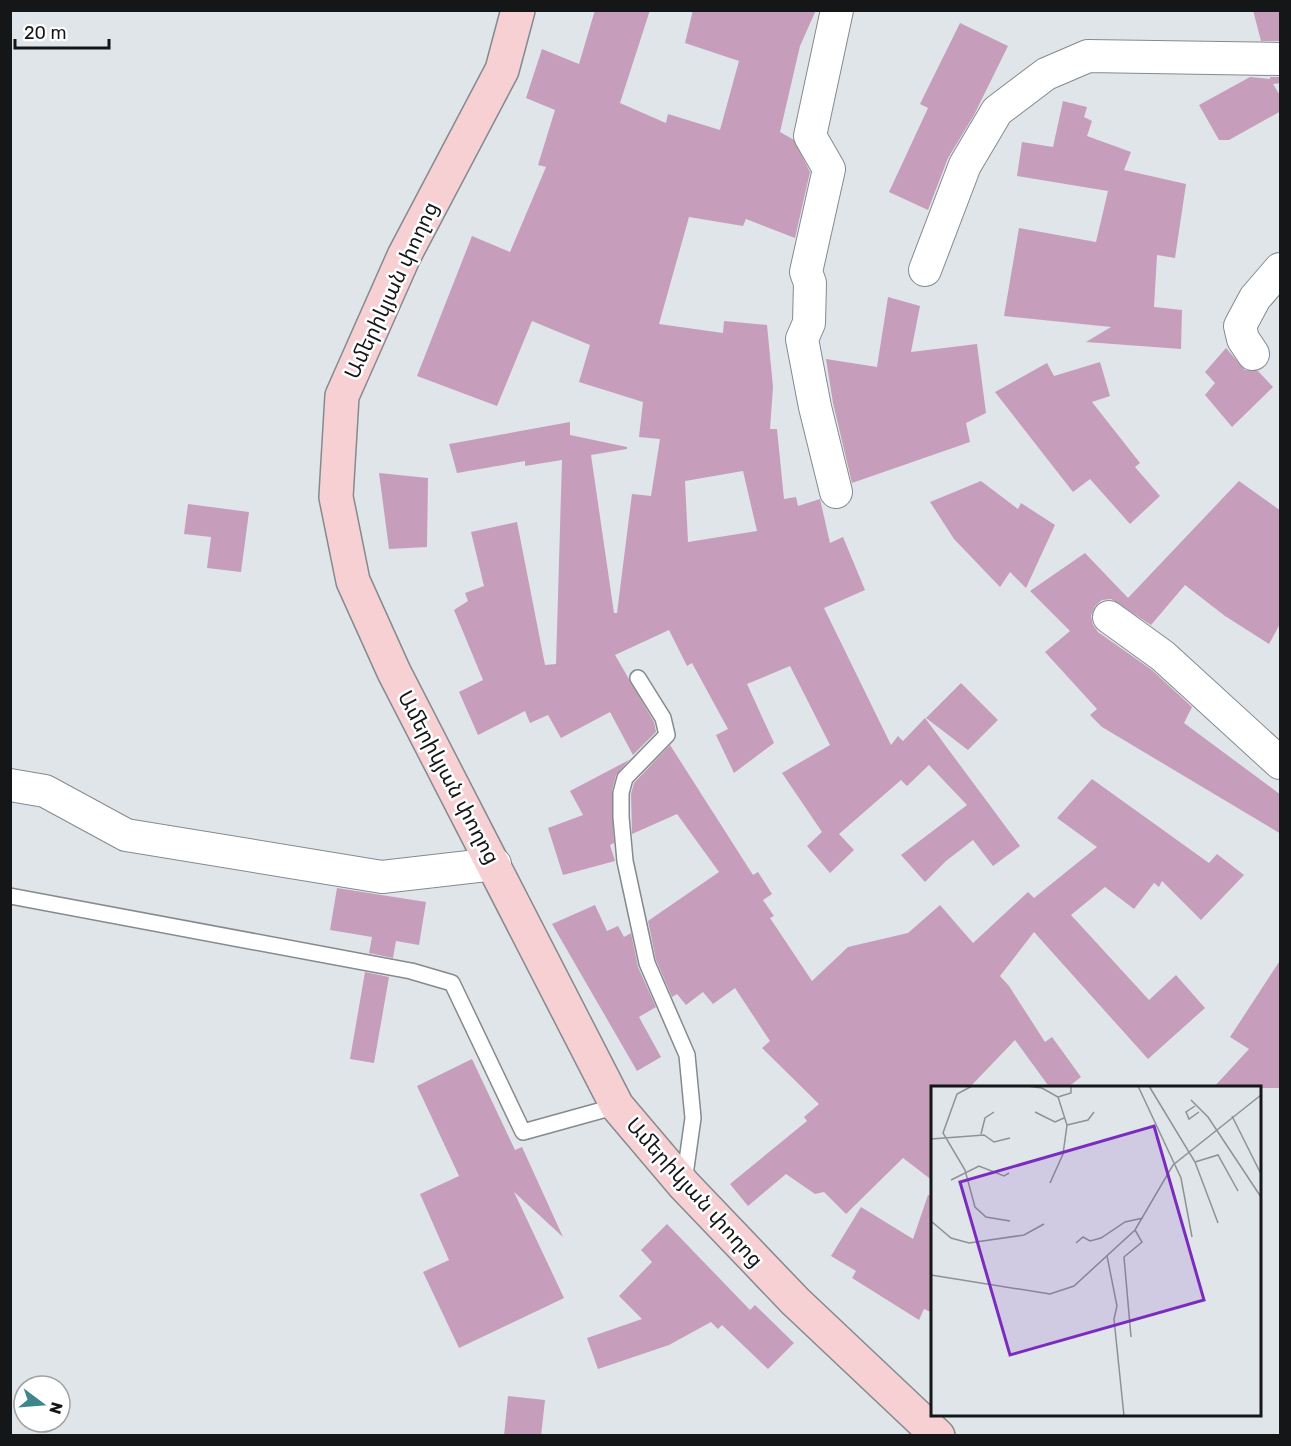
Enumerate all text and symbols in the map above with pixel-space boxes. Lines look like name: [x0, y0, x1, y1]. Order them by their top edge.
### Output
scale bar: [15, 12, 110, 50]
text: 20 m: [24, 22, 66, 44]
street label: Ամերիկյան փողոց: [339, 197, 443, 383]
street label: Ամերիկյան փողոց: [393, 686, 505, 868]
inset map: [931, 1086, 1261, 1416]
street label: Ամերիկյան փողոց: [621, 1112, 769, 1272]
north arrow: [12, 1374, 72, 1434]
text: N: [45, 1400, 67, 1416]

